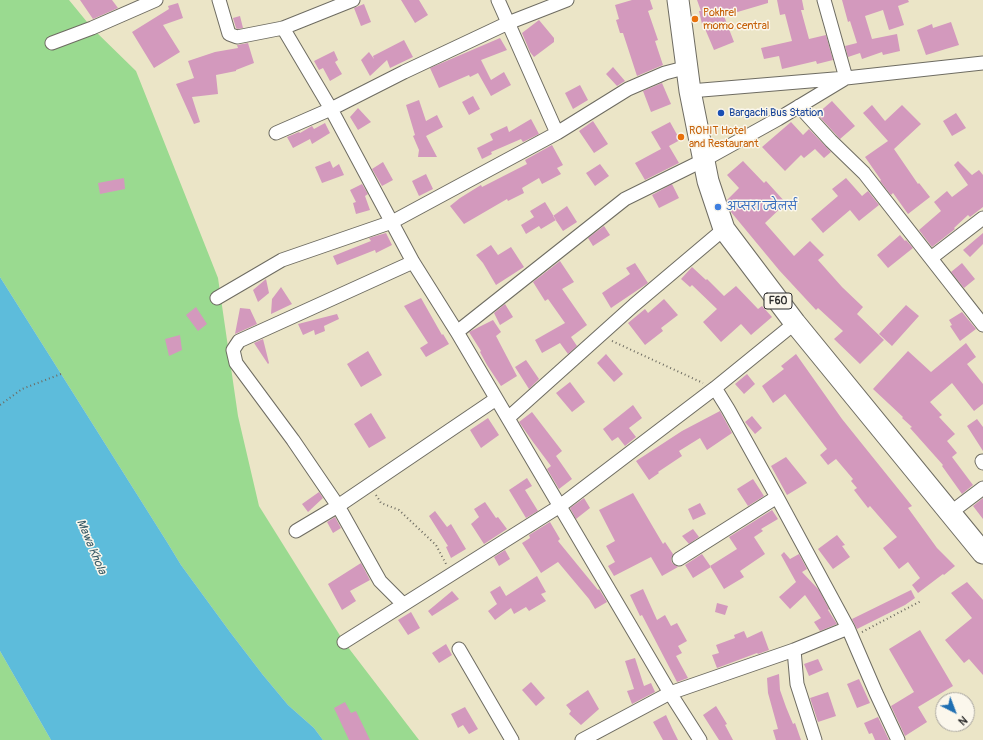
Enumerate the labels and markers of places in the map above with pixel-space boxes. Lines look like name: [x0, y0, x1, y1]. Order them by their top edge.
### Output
place label: Pokhrel momo central: [703, 6, 769, 32]
marker: Pokhrel momo central: [690, 14, 700, 24]
place label: Bargachi Bus Station: [729, 106, 823, 120]
marker: Bargachi Bus Station: [716, 108, 726, 118]
place label: ROHIT Hotel and Restaurant: [689, 124, 759, 150]
marker: ROHIT Hotel and Restaurant: [676, 132, 686, 142]
place label: अप्सरा ज्वेलर्स: [726, 200, 797, 214]
marker: अप्सरा ज्वेलर्स: [713, 202, 723, 212]

